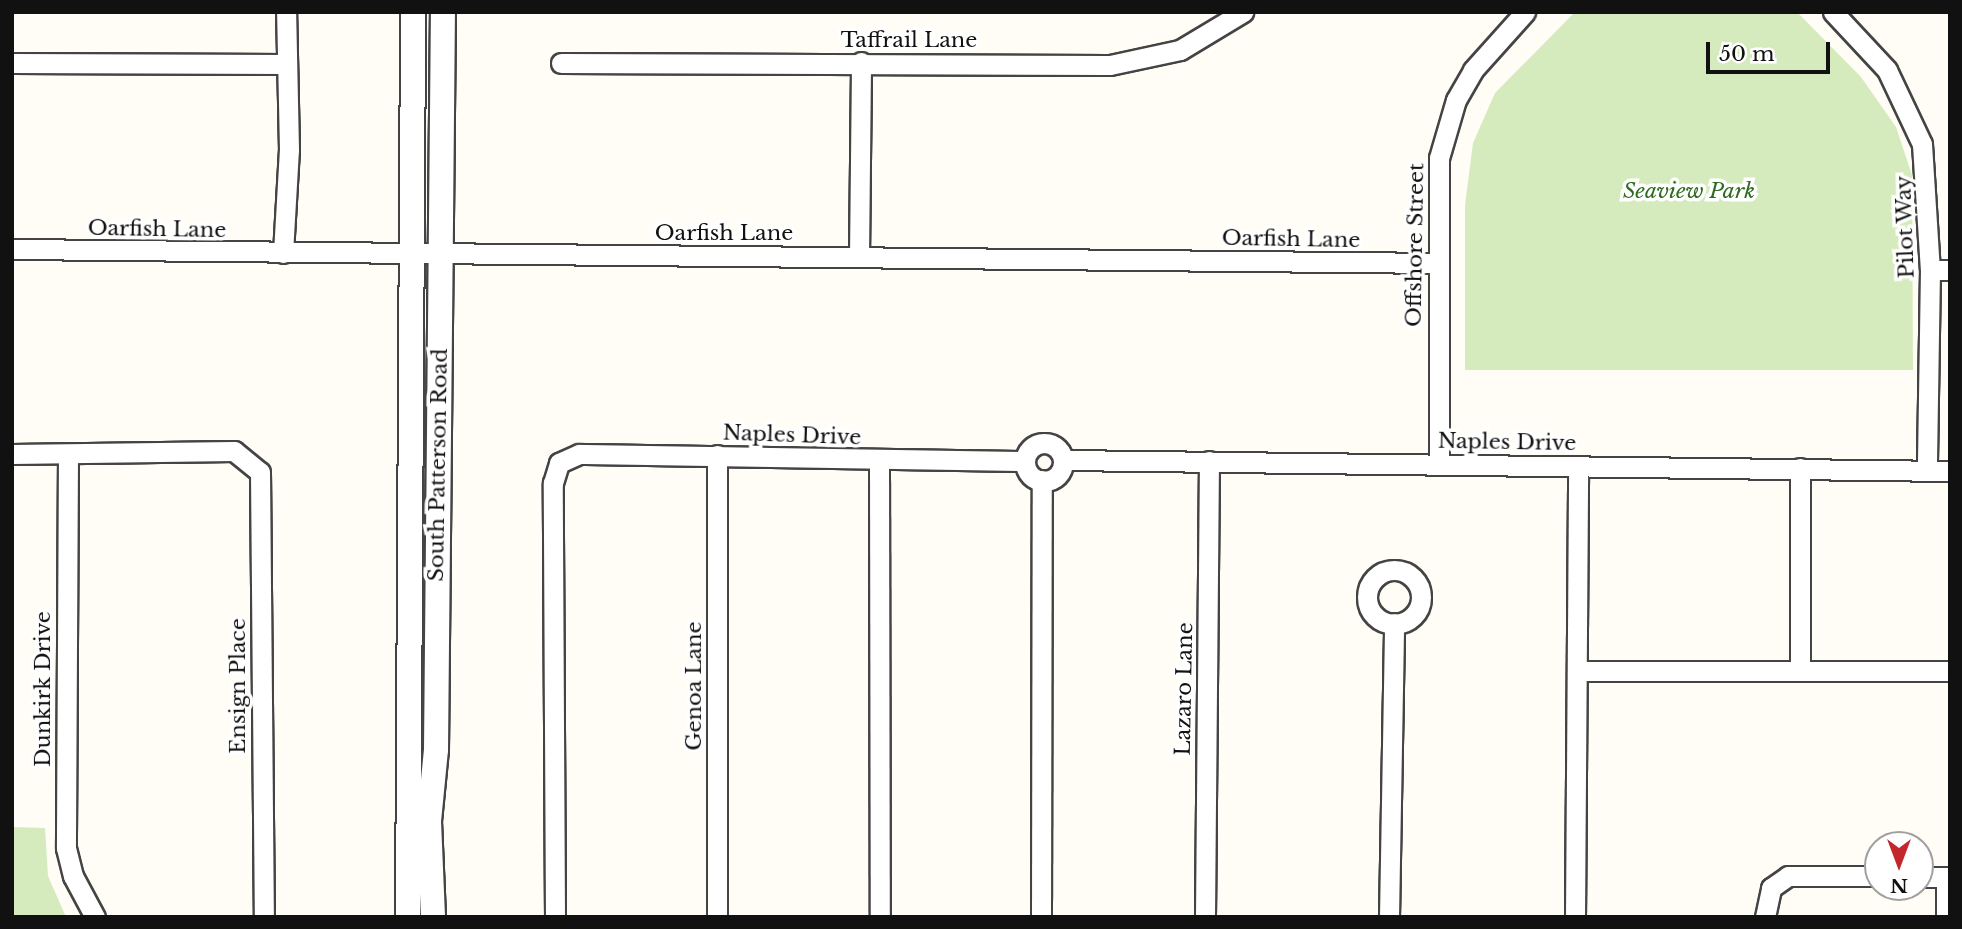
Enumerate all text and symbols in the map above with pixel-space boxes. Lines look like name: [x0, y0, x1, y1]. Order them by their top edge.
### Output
street label: Taffrail Lane: [841, 27, 977, 53]
scale bar: [1710, 28, 1834, 72]
text: 50 m: [1719, 41, 1774, 67]
street label: Offshore Street: [1401, 163, 1429, 327]
street label: Pilot Way: [1891, 175, 1919, 279]
park label: Seaview Park: [1623, 178, 1755, 204]
street label: Oarfish Lane: [88, 215, 226, 243]
street label: Oarfish Lane: [655, 220, 793, 246]
street label: Oarfish Lane: [1222, 225, 1360, 253]
street label: South Patterson Road: [423, 348, 453, 582]
street label: Naples Drive: [722, 420, 862, 450]
street label: Naples Drive: [1438, 428, 1576, 456]
street label: Dunkirk Drive: [30, 611, 56, 767]
street label: Ensign Place: [225, 618, 251, 754]
street label: Genoa Lane: [681, 621, 707, 751]
street label: Lazaro Lane: [1170, 622, 1198, 756]
north arrow: [1864, 831, 1934, 901]
text: N: [1890, 874, 1908, 897]

